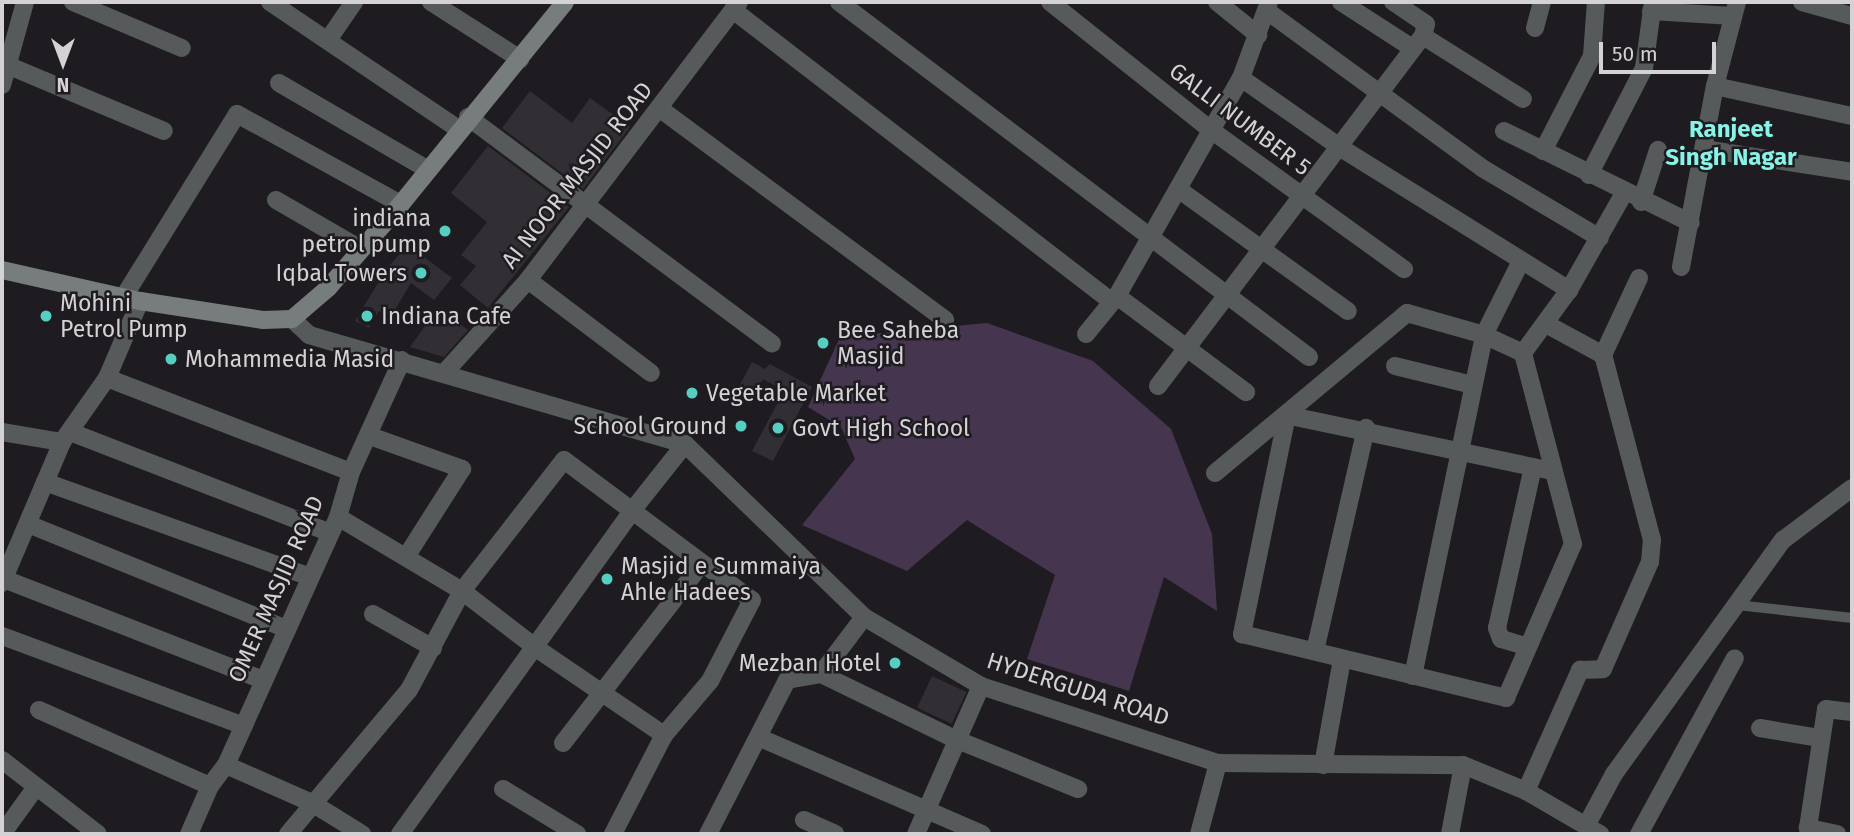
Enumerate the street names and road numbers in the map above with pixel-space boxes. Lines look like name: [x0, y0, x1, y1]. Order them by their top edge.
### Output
street label: GALLI NUMBER 5: [1164, 57, 1316, 181]
street label: AI NOOR MASJID ROAD: [496, 76, 658, 274]
street label: OMER MASJID ROAD: [222, 491, 330, 687]
street label: HYDERGUDA ROAD: [983, 647, 1173, 731]

